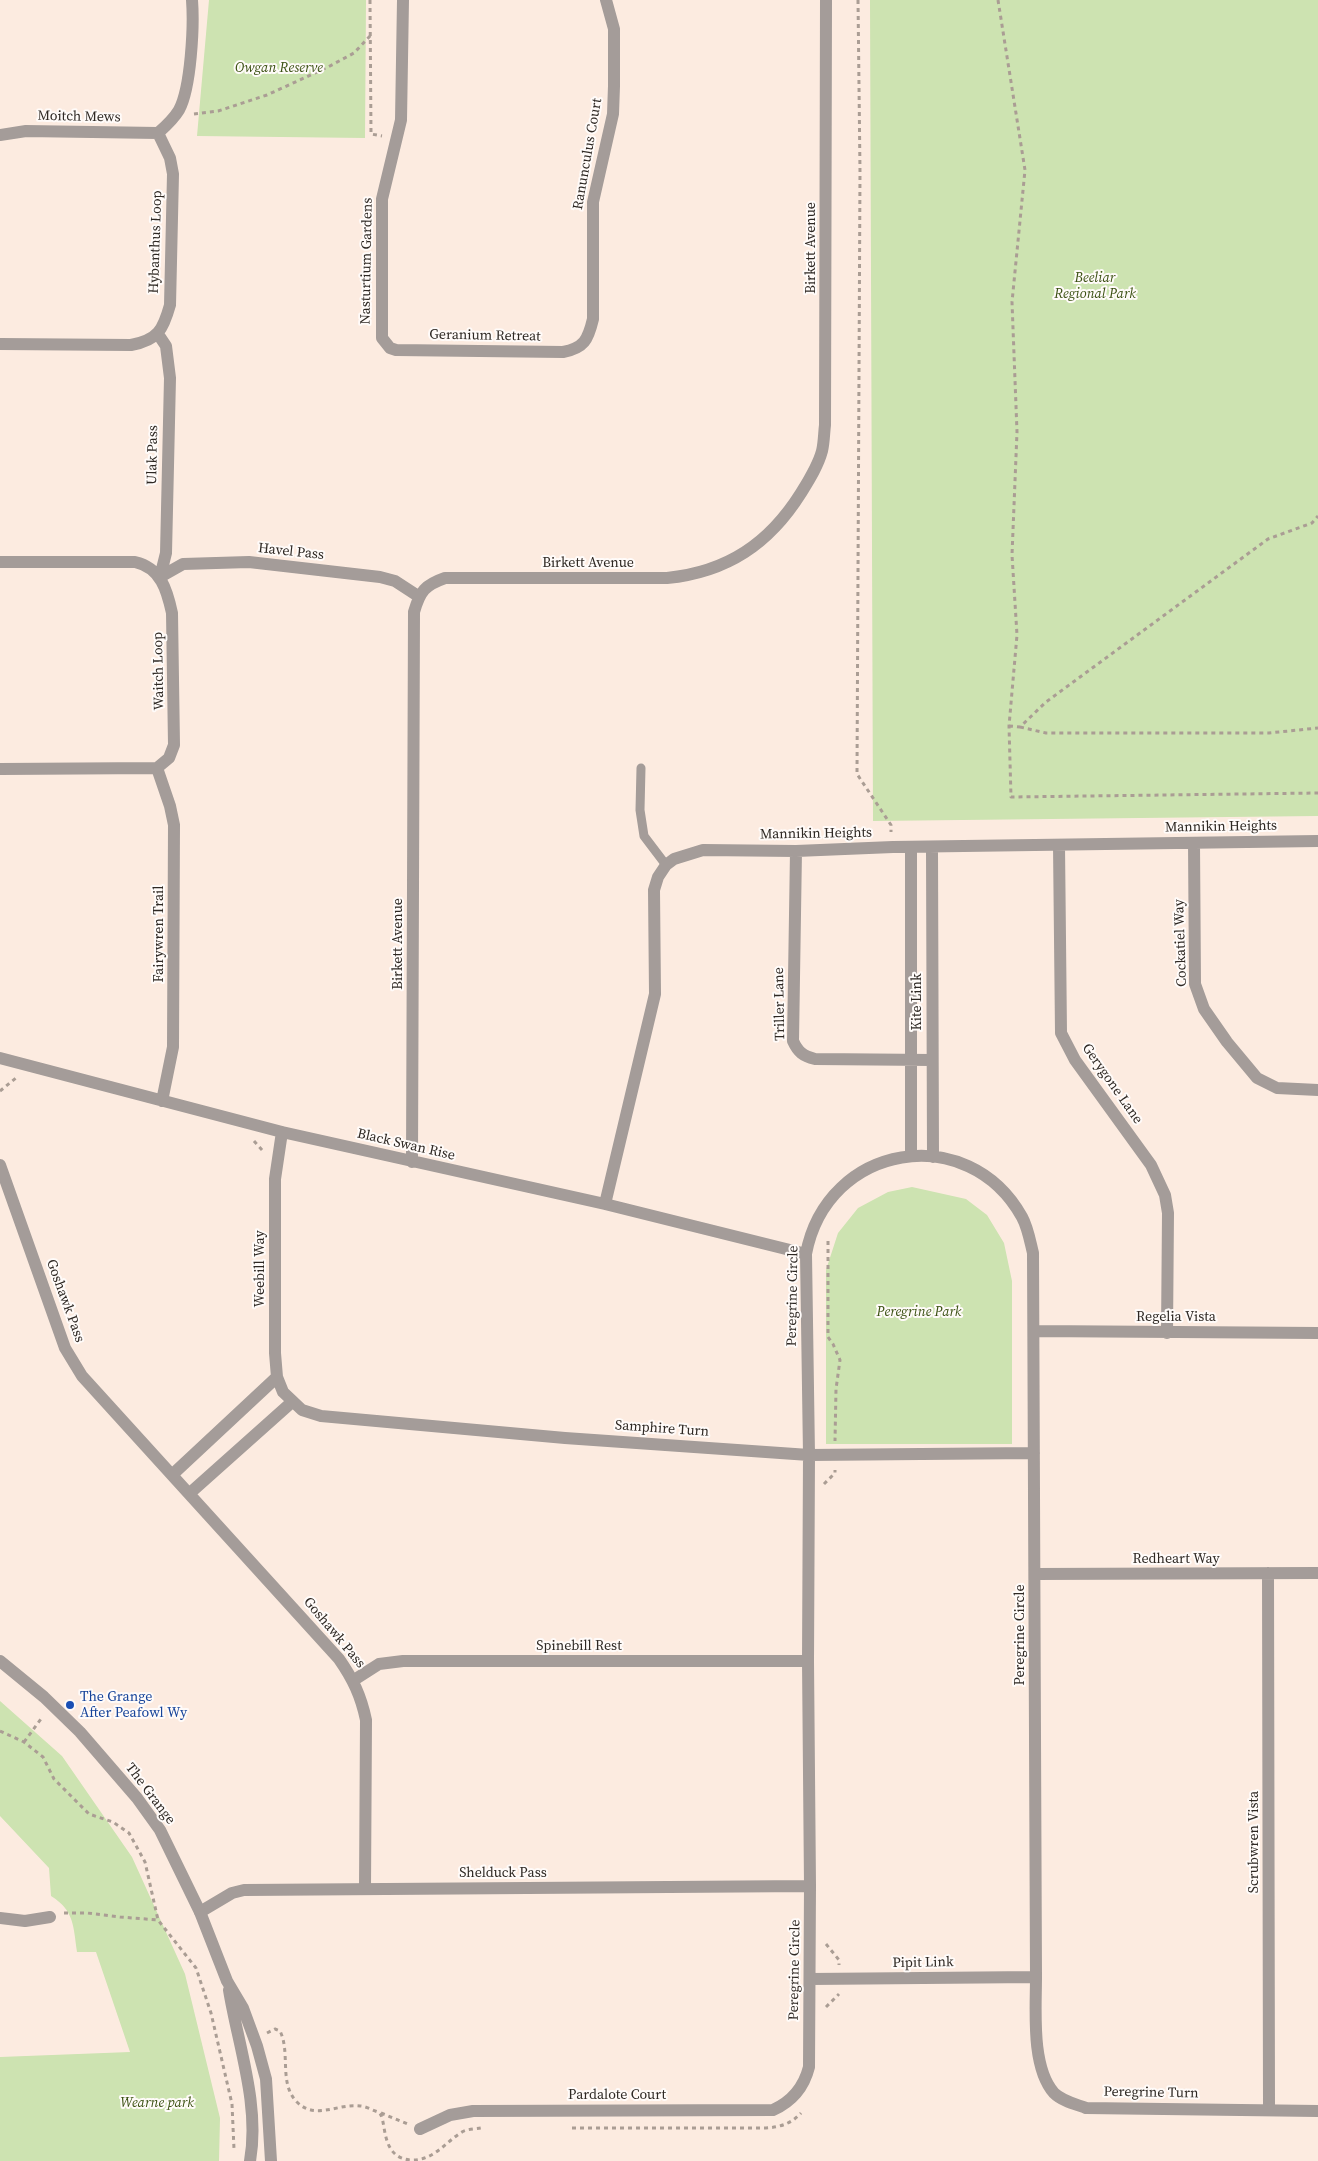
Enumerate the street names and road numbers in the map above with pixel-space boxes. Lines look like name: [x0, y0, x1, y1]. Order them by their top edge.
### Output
street label: Ranunculus Court: [570, 97, 606, 211]
street label: Moitch Mews: [37, 108, 121, 126]
street label: Hybanthus Loop: [146, 190, 166, 294]
street label: Nasturtium Gardens: [357, 197, 377, 325]
street label: Birkett Avenue: [803, 202, 819, 294]
street label: Geranium Retreat: [429, 327, 541, 345]
street label: Ulak Pass: [144, 425, 162, 485]
street label: Havel Pass: [257, 540, 325, 564]
street label: Birkett Avenue: [542, 555, 634, 571]
street label: Waitch Loop: [150, 632, 168, 710]
street label: Mannikin Heights: [1165, 818, 1277, 836]
street label: Mannikin Heights: [760, 825, 872, 843]
street label: Fairywren Trail: [151, 886, 167, 982]
street label: Birkett Avenue: [390, 898, 406, 990]
street label: Cockatiel Way: [1171, 899, 1191, 987]
street label: Triller Lane: [771, 967, 789, 1041]
street label: Kite Link: [909, 973, 925, 1031]
street label: Gerygone Lane: [1078, 1041, 1146, 1127]
street label: Black Swan Rise: [355, 1126, 457, 1164]
street label: Weebill Way: [252, 1230, 268, 1308]
street label: Peregrine Circle: [784, 1245, 802, 1347]
street label: Goshawk Pass: [42, 1257, 88, 1345]
street label: Regelia Vista: [1136, 1309, 1216, 1325]
street label: Samphire Turn: [614, 1417, 710, 1441]
street label: Redheart Way: [1132, 1551, 1220, 1567]
street label: Peregrine Circle: [1012, 1584, 1028, 1686]
street label: Goshawk Pass: [300, 1594, 368, 1672]
street label: Spinebill Rest: [536, 1638, 622, 1654]
street label: The Grange: [122, 1760, 178, 1828]
street label: Scrubwren Vista: [1246, 1791, 1262, 1893]
street label: Shelduck Pass: [459, 1865, 547, 1881]
street label: Peregrine Circle: [786, 1919, 804, 2021]
street label: Pipit Link: [892, 1954, 954, 1972]
street label: Peregrine Turn: [1103, 2084, 1199, 2102]
street label: Pardalote Court: [568, 2087, 666, 2103]

